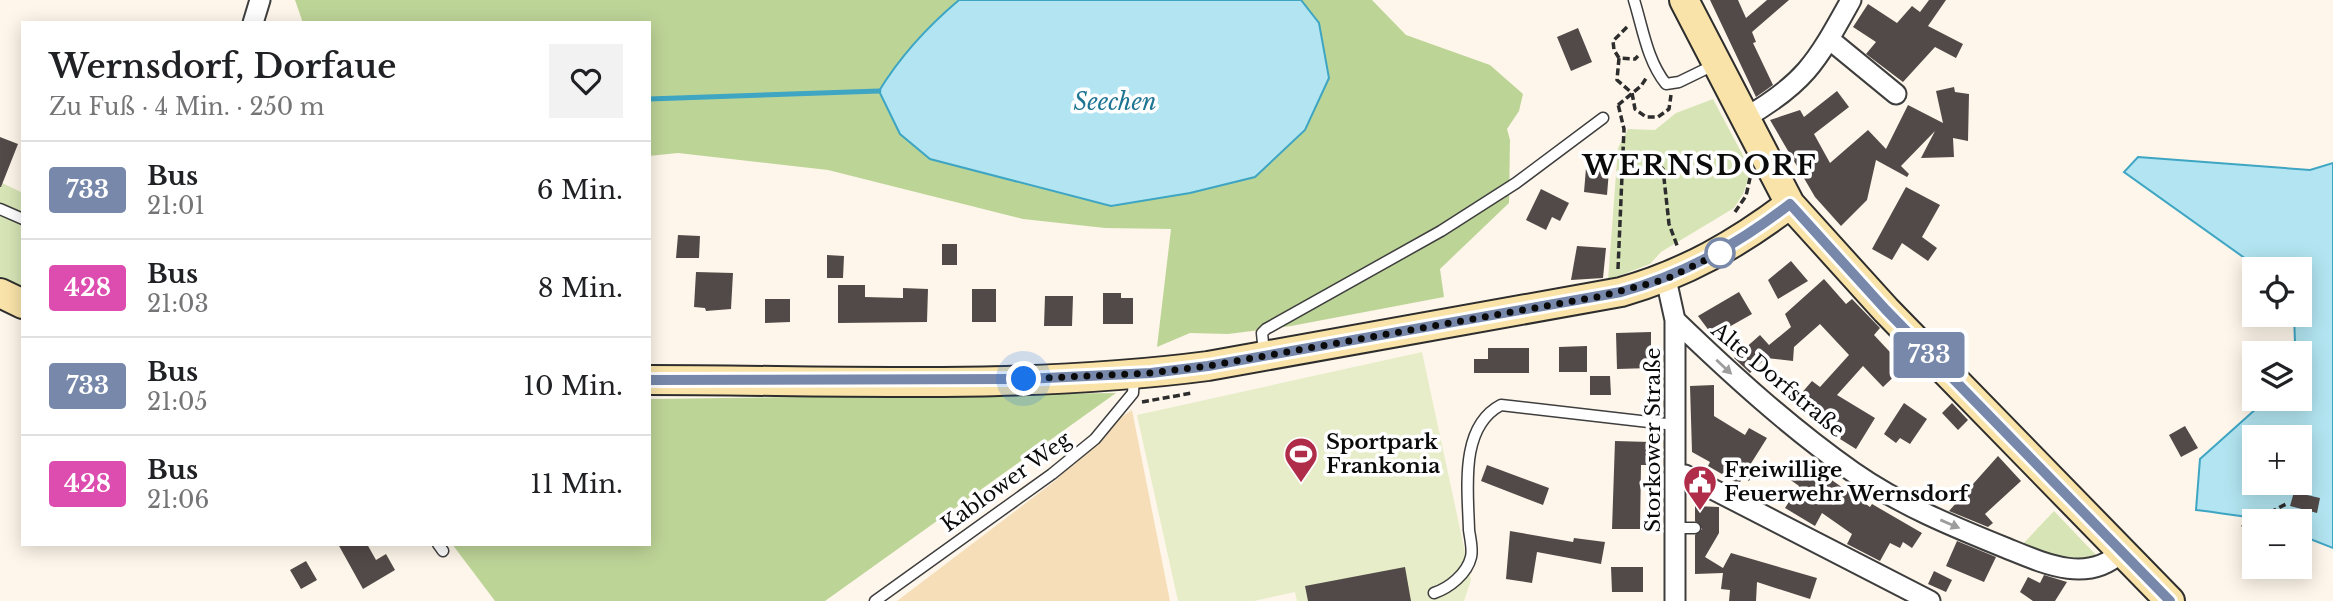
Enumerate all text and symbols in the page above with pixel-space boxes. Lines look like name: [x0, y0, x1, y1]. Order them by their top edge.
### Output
button: heart: [549, 44, 623, 118]
text: Wernsdorf, Dorfaue: [49, 46, 396, 87]
water label: Seechen: [1074, 88, 1156, 116]
text: Zu Fuß · 4 Min. · 250 m: [49, 93, 324, 121]
district label: WERNSDORF: [1581, 148, 1818, 183]
text: Bus: [147, 160, 198, 192]
text: 6 Min.: [537, 174, 623, 206]
text: 733: [66, 175, 109, 204]
text: 21:01: [147, 192, 205, 220]
unlabelled marker: [1705, 238, 1735, 268]
map controls: [2242, 257, 2312, 579]
button: locate: [2242, 257, 2312, 327]
text: Bus: [147, 258, 198, 290]
text: 8 Min.: [538, 272, 623, 304]
text: 428: [64, 273, 111, 302]
text: 21:03: [147, 290, 209, 318]
street label: Alte Dorfstraße: [1705, 316, 1850, 443]
line badge: 733: [1889, 332, 1969, 378]
text: 733: [1908, 340, 1950, 369]
button: layers: [2242, 341, 2312, 411]
street label: Storkower Straße: [1640, 347, 1666, 533]
text: Bus: [147, 356, 198, 388]
one-way arrow: [1715, 358, 1732, 374]
your location: [1006, 361, 1041, 396]
text: 10 Min.: [523, 370, 623, 402]
text: 733: [66, 371, 109, 400]
text: 21:05: [147, 388, 207, 416]
button: +: [2242, 425, 2312, 495]
street label: Kablower Weg: [936, 426, 1076, 538]
place label: Sportpark Frankonia: [1326, 429, 1440, 479]
sports icon: Sportpark Frankonia: [1282, 435, 1320, 484]
text: Bus: [147, 454, 198, 486]
place label: Freiwillige Feuerwehr Wernsdorf: [1724, 457, 1971, 507]
public building icon: Freiwillige Feuerwehr Wernsdorf: [1681, 463, 1719, 512]
text: 11 Min.: [530, 468, 623, 500]
text: 428: [64, 469, 111, 498]
text: 21:06: [147, 486, 209, 514]
button: −: [2242, 509, 2312, 579]
one-way arrow: [1939, 519, 1960, 530]

